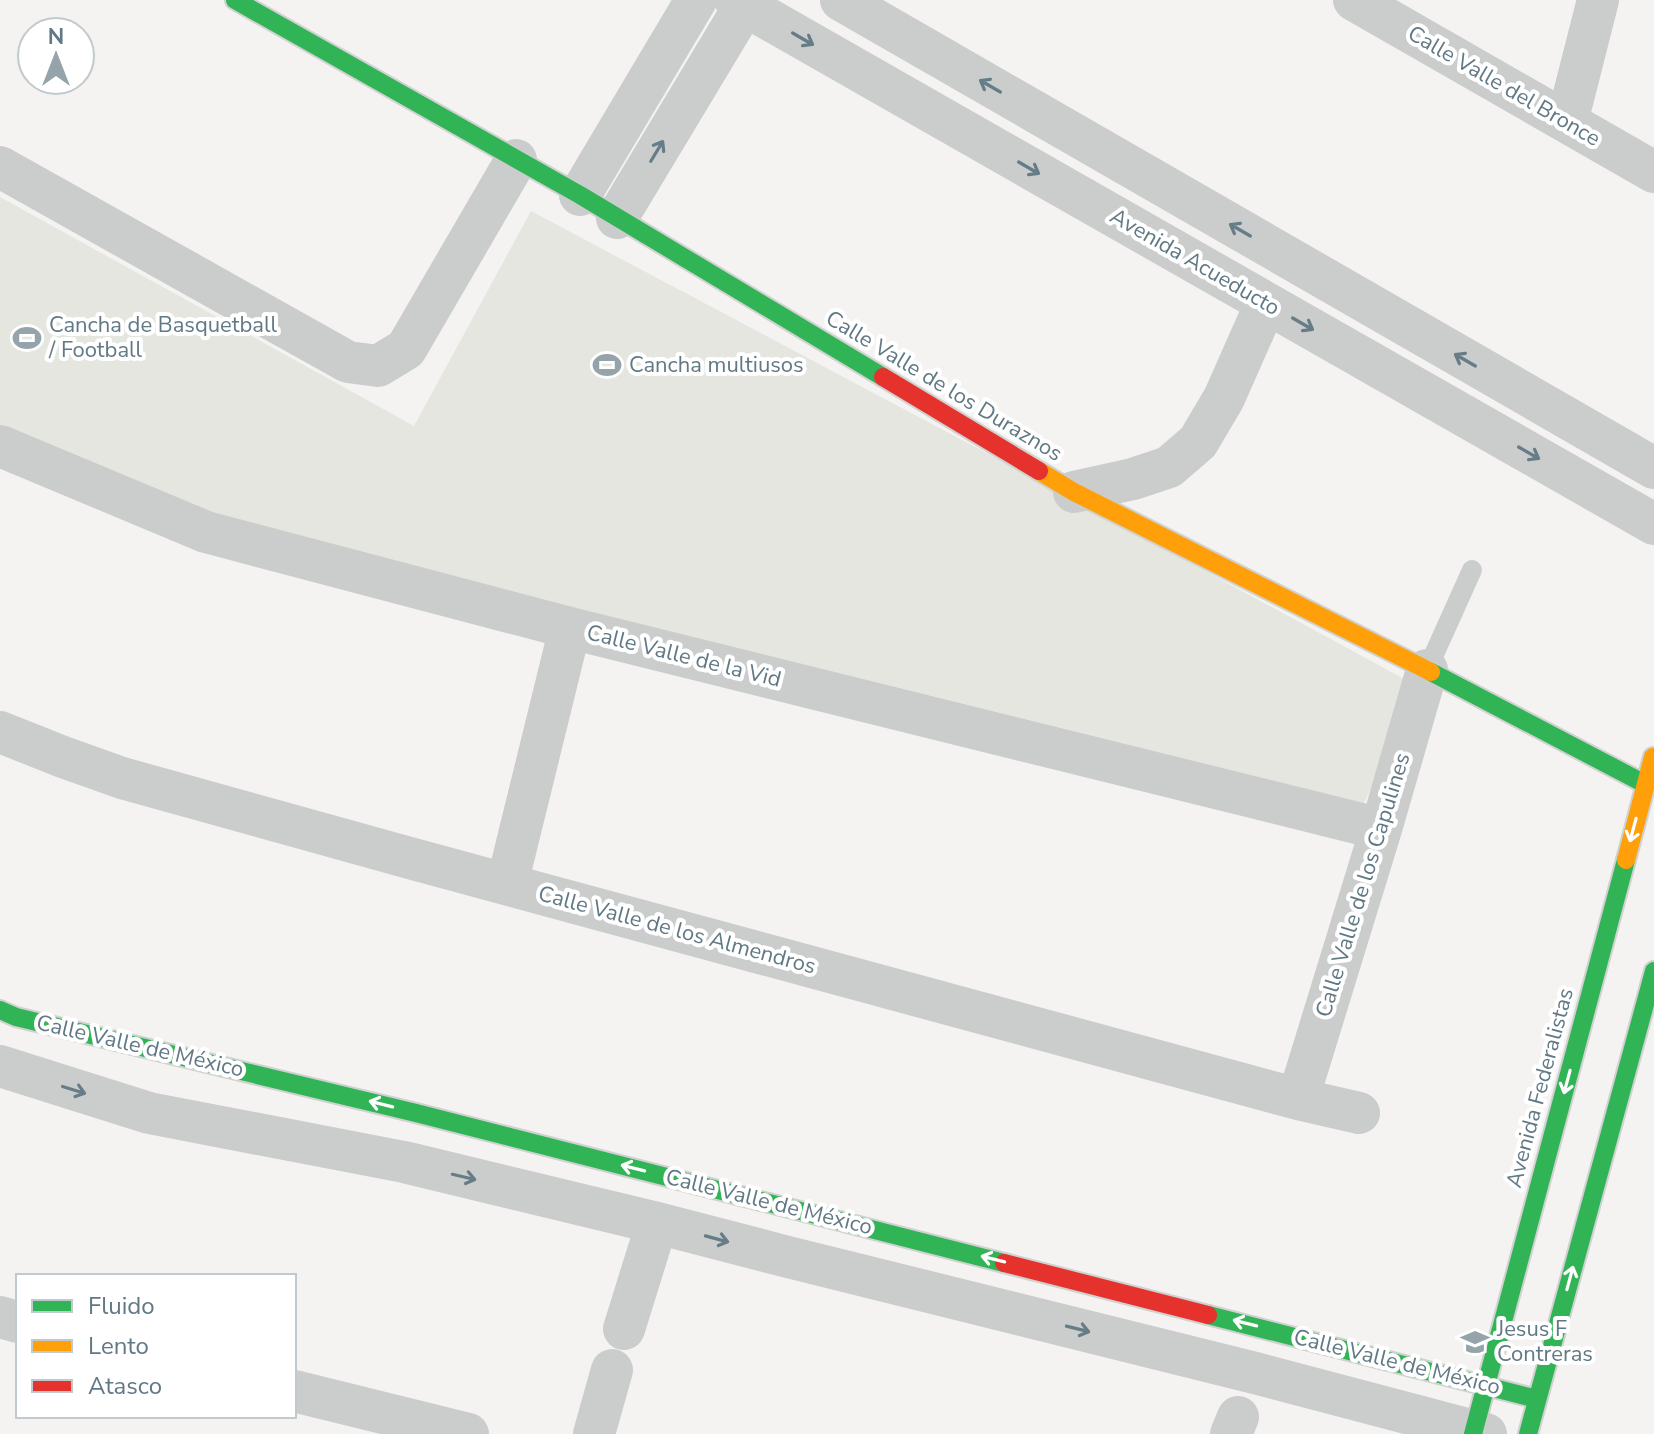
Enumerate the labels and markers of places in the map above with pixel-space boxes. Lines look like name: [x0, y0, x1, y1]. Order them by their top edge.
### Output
place label: Cancha de Basquetball / Football: [48, 310, 277, 365]
sports icon: Cancha de Basquetball / Football: [12, 323, 42, 353]
sports icon: Cancha multiusos: [592, 350, 622, 380]
place label: Cancha multiusos: [629, 350, 804, 380]
place label: Jesus F Contreras: [1496, 1314, 1593, 1369]
school or university icon: Jesus F Contreras: [1460, 1327, 1490, 1357]

